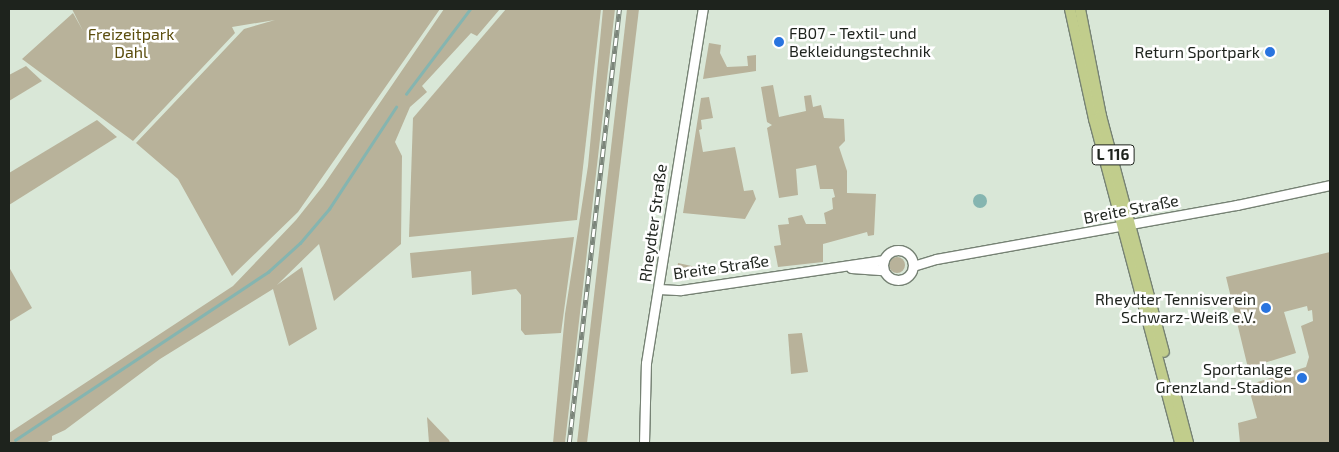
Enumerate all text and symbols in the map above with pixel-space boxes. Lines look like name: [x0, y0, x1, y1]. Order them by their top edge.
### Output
place label: FB07 - Textil- und Bekleidungstechnik: [789, 23, 931, 61]
park label: Freizeitpark Dahl: [88, 24, 174, 62]
marker: FB07 - Textil- und Bekleidungstechnik: [773, 36, 785, 48]
place label: Return Sportpark: [1135, 42, 1260, 62]
marker: Return Sportpark: [1264, 46, 1276, 58]
road number: L 116: [1090, 142, 1136, 168]
street label: Rheydter Straße: [635, 162, 671, 284]
street label: Breite Straße: [1082, 190, 1180, 228]
street label: Breite Straße: [672, 251, 770, 283]
place label: Rheydter Tennisverein Schwarz-Weiß e.V.: [1094, 289, 1256, 327]
marker: Rheydter Tennisverein Schwarz-Weiß e.V.: [1260, 302, 1272, 314]
place label: Sportanlage Grenzland-Stadion: [1155, 359, 1292, 397]
marker: Sportanlage Grenzland-Stadion: [1296, 372, 1308, 384]

